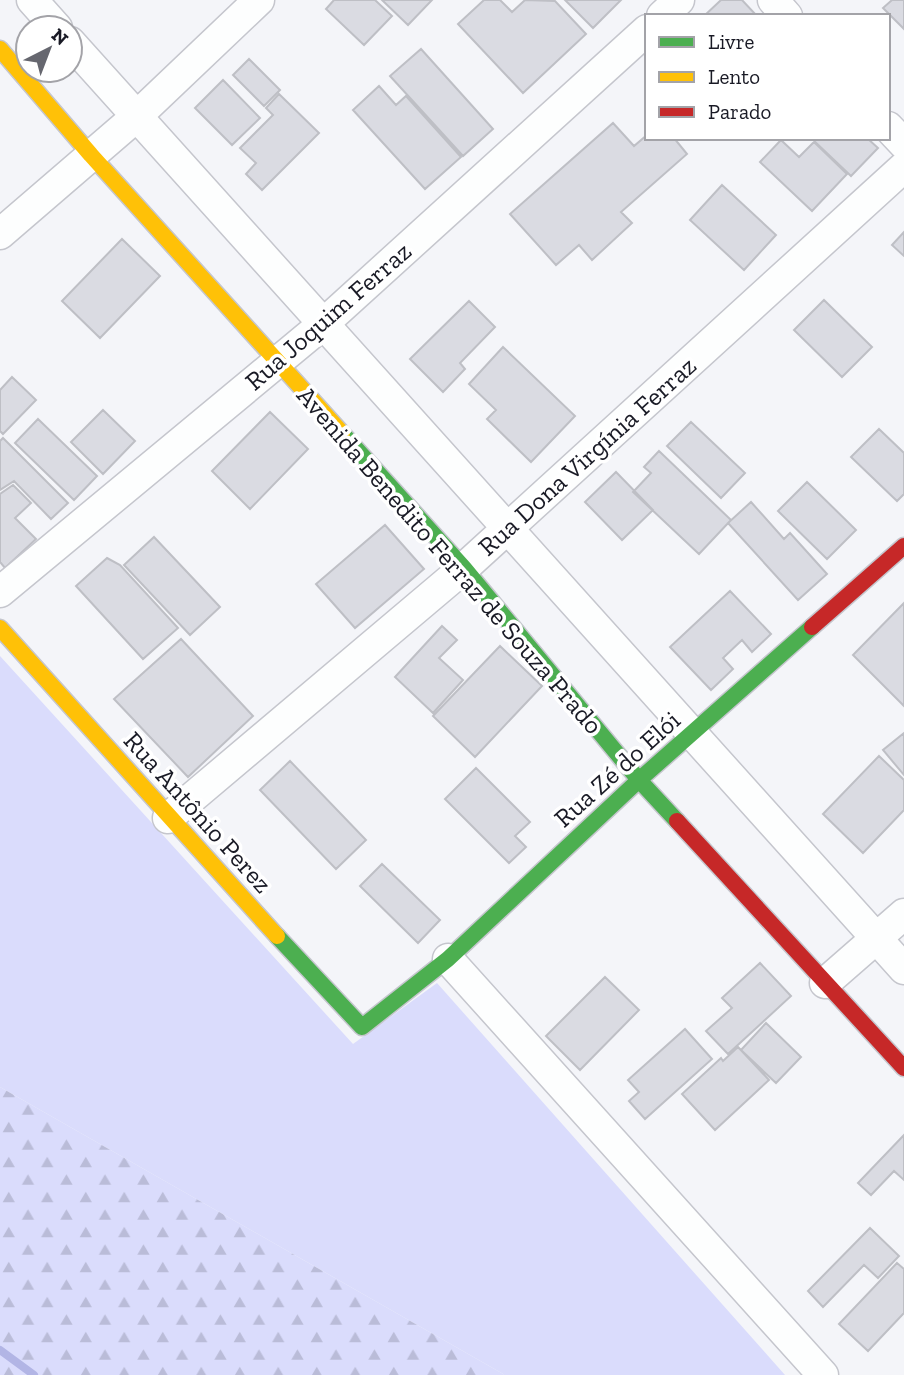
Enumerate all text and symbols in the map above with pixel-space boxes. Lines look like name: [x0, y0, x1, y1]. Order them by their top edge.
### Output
north arrow: [14, 14, 84, 84]
legend: [645, 14, 890, 140]
text: N: [47, 23, 73, 50]
text: Livre: [708, 29, 755, 54]
text: Lento: [708, 64, 760, 89]
text: Parado: [708, 99, 771, 124]
street label: Rua Joquim Ferraz: [238, 235, 418, 397]
street label: Rua Dona Virgínia Ferraz: [471, 350, 703, 562]
street label: Avenida Benedito Ferraz de Souza Prado: [290, 380, 610, 740]
street label: Rua Zé do Elói: [547, 704, 687, 834]
street label: Rua Antônio Perez: [117, 725, 279, 899]

